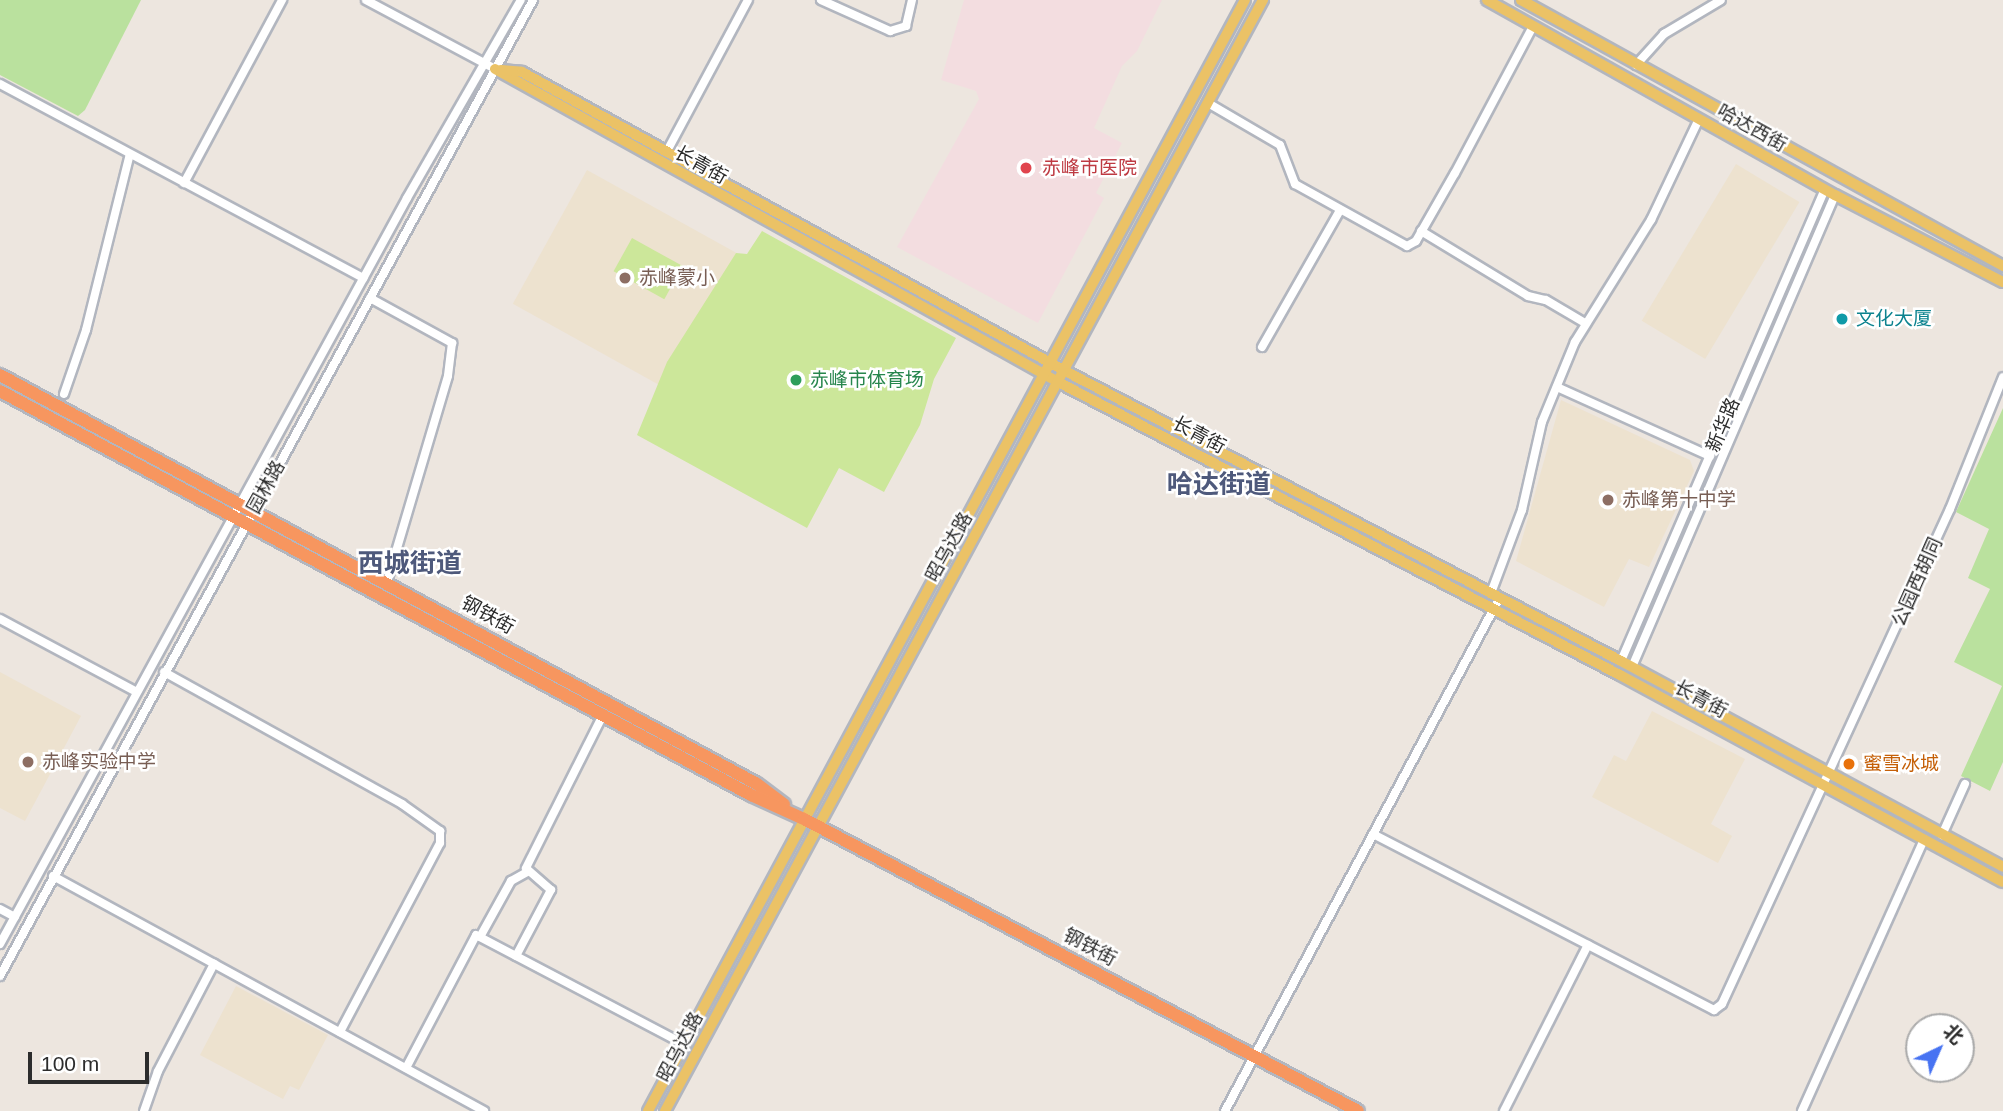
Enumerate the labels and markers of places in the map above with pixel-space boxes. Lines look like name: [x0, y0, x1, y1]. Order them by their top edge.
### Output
place label: 赤峰市医院: [1042, 157, 1137, 179]
marker: 赤峰市医院: [1016, 158, 1036, 178]
place label: 赤峰蒙小: [639, 267, 715, 289]
marker: 赤峰蒙小: [617, 270, 633, 286]
place label: 文化大厦: [1856, 308, 1932, 330]
marker: 文化大厦: [1834, 311, 1850, 327]
place label: 赤峰市体育场: [810, 369, 924, 391]
marker: 赤峰市体育场: [788, 372, 804, 388]
place label: 赤峰第十中学: [1622, 489, 1736, 511]
marker: 赤峰第十中学: [1600, 492, 1616, 508]
place label: 赤峰实验中学: [42, 751, 156, 773]
place label: 蜜雪冰城: [1863, 753, 1939, 775]
marker: 赤峰实验中学: [20, 754, 36, 770]
marker: 蜜雪冰城: [1841, 756, 1857, 772]

